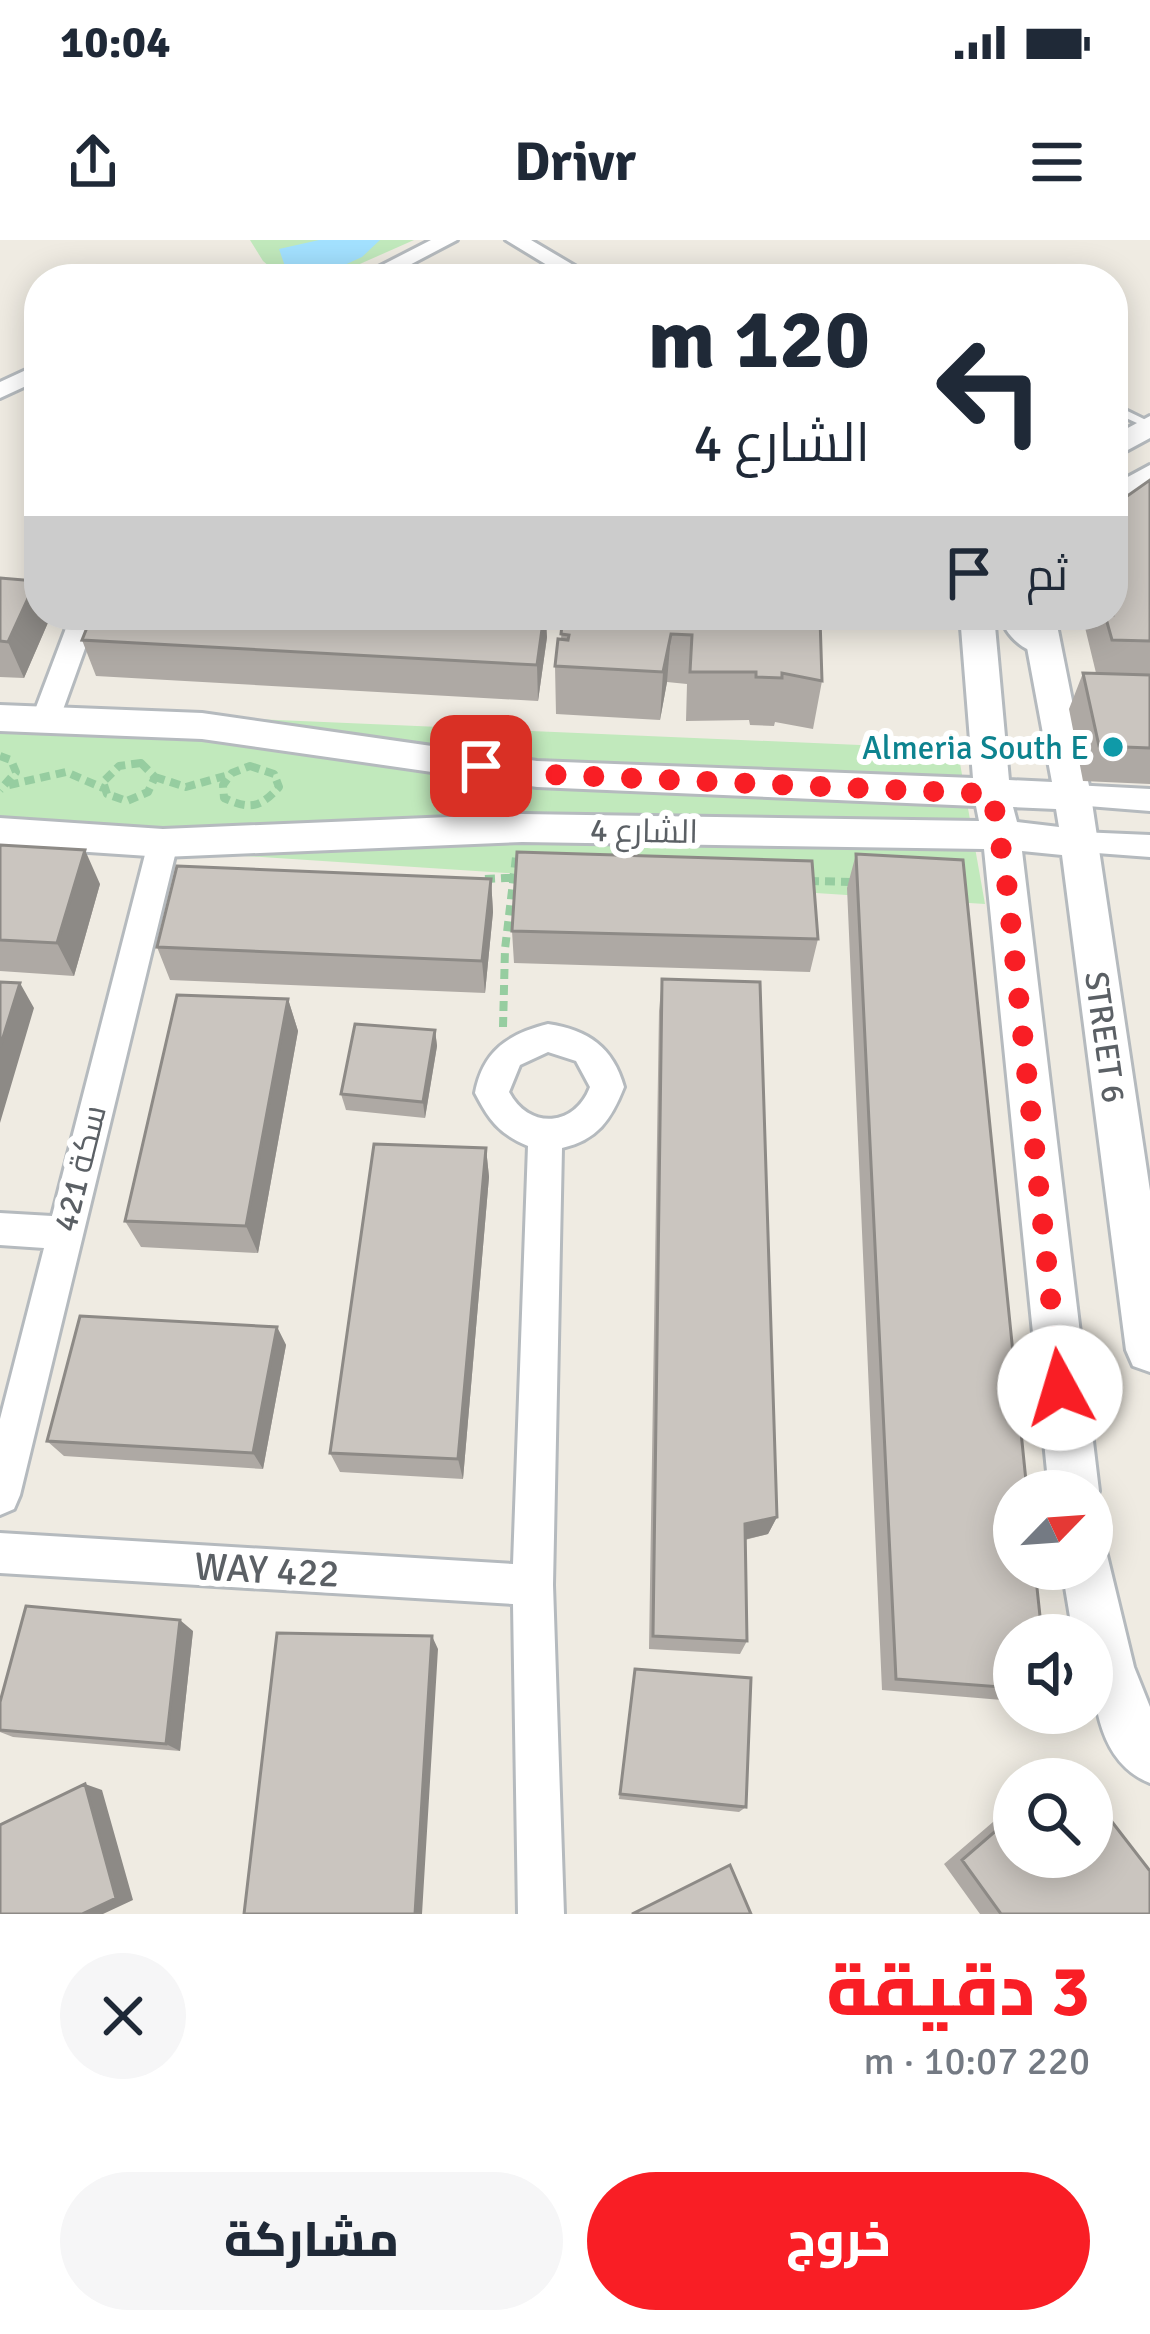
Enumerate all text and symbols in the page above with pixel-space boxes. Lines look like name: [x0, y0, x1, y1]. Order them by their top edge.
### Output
text: 10:04: [60, 15, 170, 70]
icon: share: [60, 129, 126, 195]
text: Drivr: [514, 129, 636, 196]
icon: menu: [1024, 129, 1090, 195]
text: 120 m: [648, 288, 870, 392]
icon: left: [912, 312, 1068, 468]
text: الشارع 4: [693, 410, 870, 477]
icon: arrive: [936, 540, 1002, 606]
text: ثم: [1026, 548, 1068, 603]
pin: [430, 715, 532, 817]
place label: Almeria South E: [862, 728, 1089, 769]
icon: arrive: [448, 733, 514, 799]
marker: Almeria South E: [1100, 734, 1126, 760]
street label: الشارع 4: [590, 810, 698, 854]
street label: STREET 6: [1075, 969, 1134, 1106]
street label: سكة 421: [45, 1101, 116, 1236]
position arrow: [997, 1325, 1123, 1451]
north arrow: [993, 1470, 1113, 1590]
map controls: [993, 1470, 1113, 1878]
street label: WAY 422: [193, 1542, 341, 1598]
button: sound: [993, 1614, 1113, 1734]
button: search: [993, 1758, 1113, 1878]
text: 3 دقيقة: [826, 1947, 1090, 2036]
button: close: [60, 1953, 186, 2079]
text: 220 m · 10:07: [863, 2037, 1090, 2085]
button: مشاركة: [60, 2172, 563, 2310]
button: خروج: [587, 2172, 1090, 2310]

